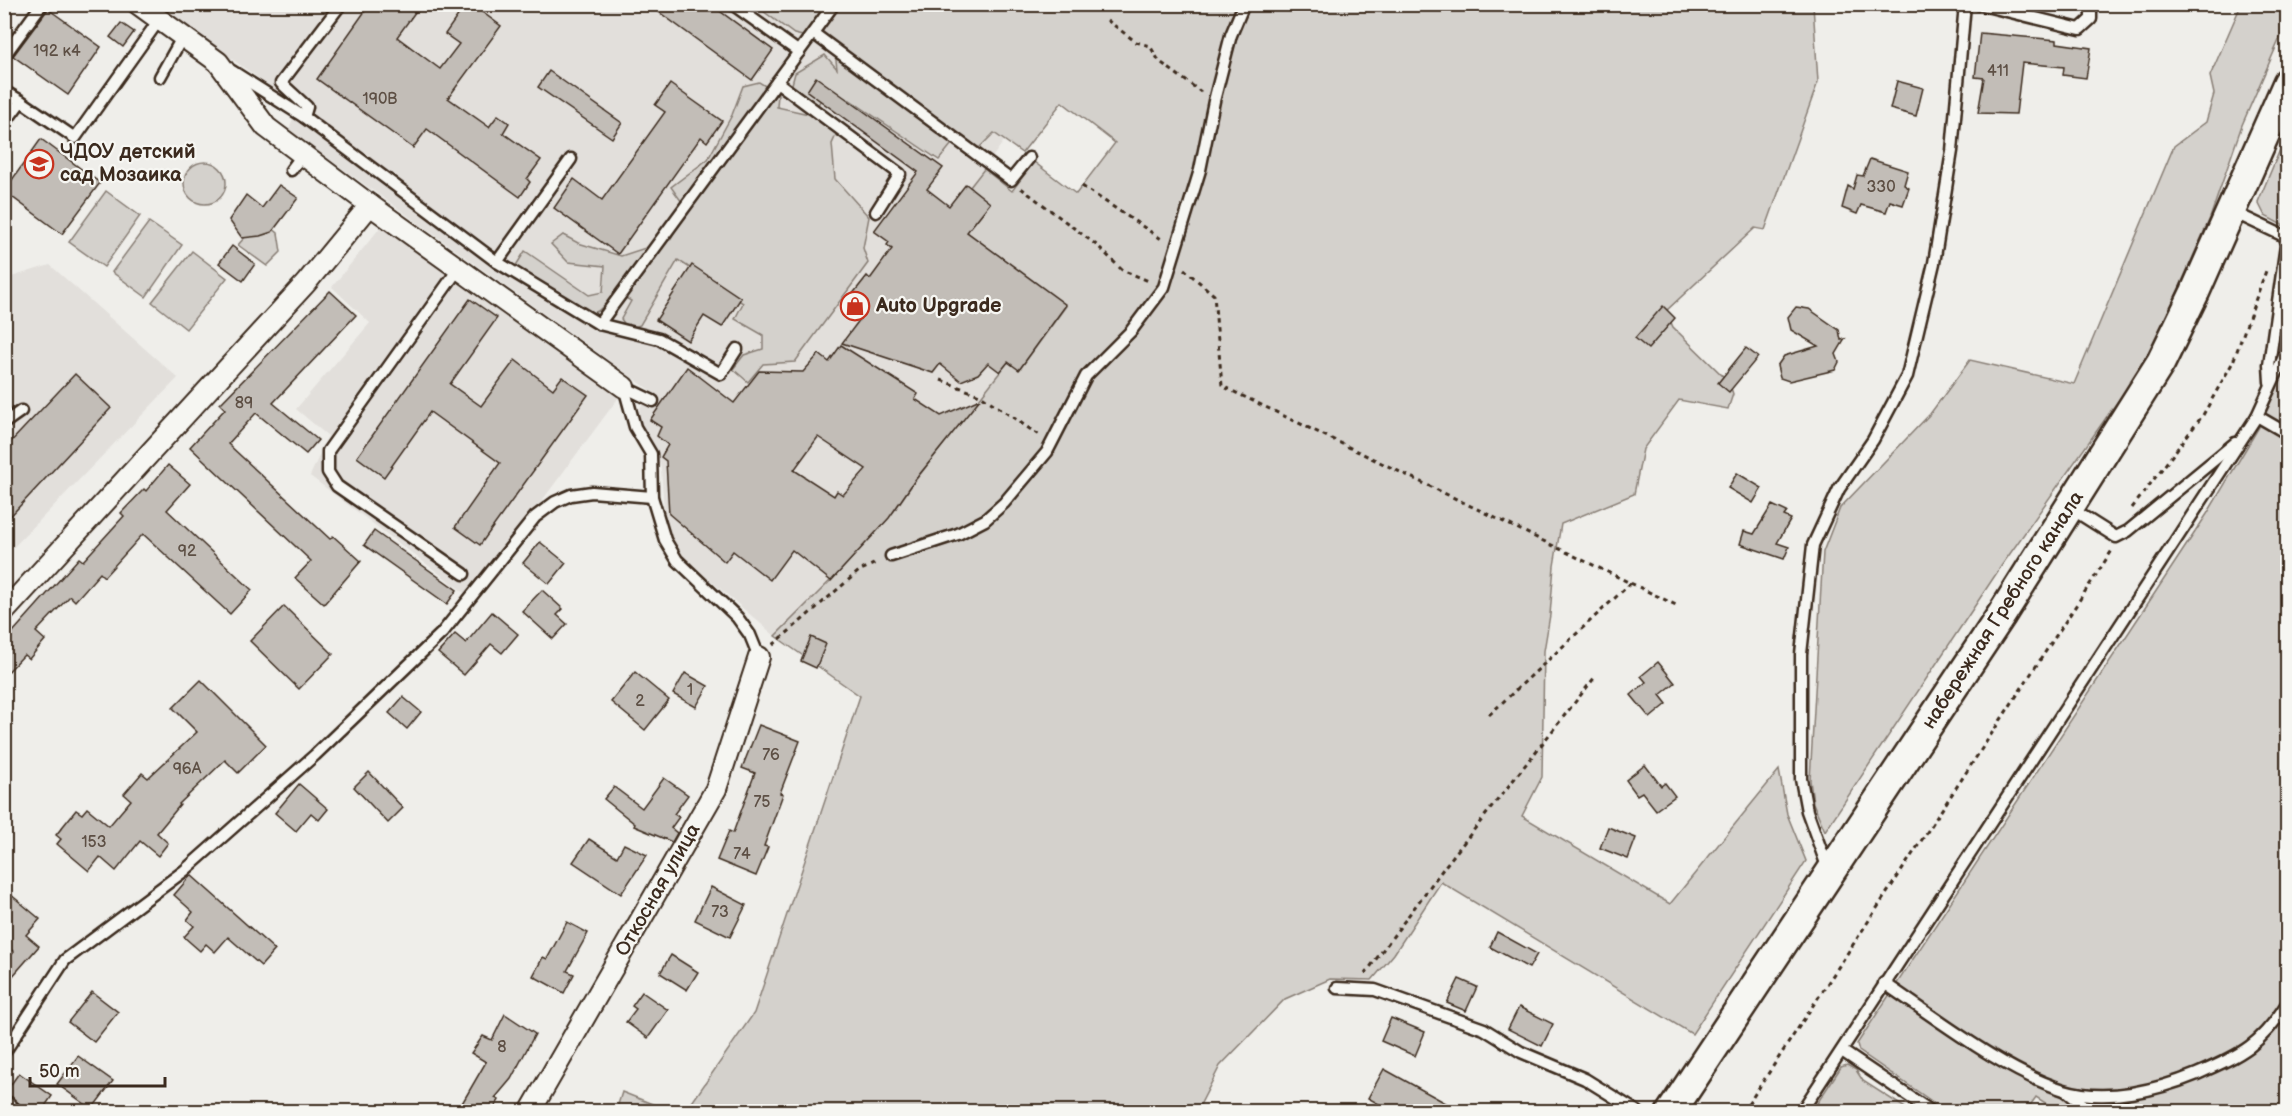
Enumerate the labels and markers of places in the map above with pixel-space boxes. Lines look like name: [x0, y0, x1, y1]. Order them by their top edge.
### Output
place label: ЧДОУ детский сад Мозаика: [60, 140, 195, 187]
school or university icon: ЧДОУ детский сад Мозаика: [23, 148, 55, 180]
shop icon: Auto Upgrade: [839, 290, 871, 322]
place label: Auto Upgrade: [875, 294, 1002, 318]

